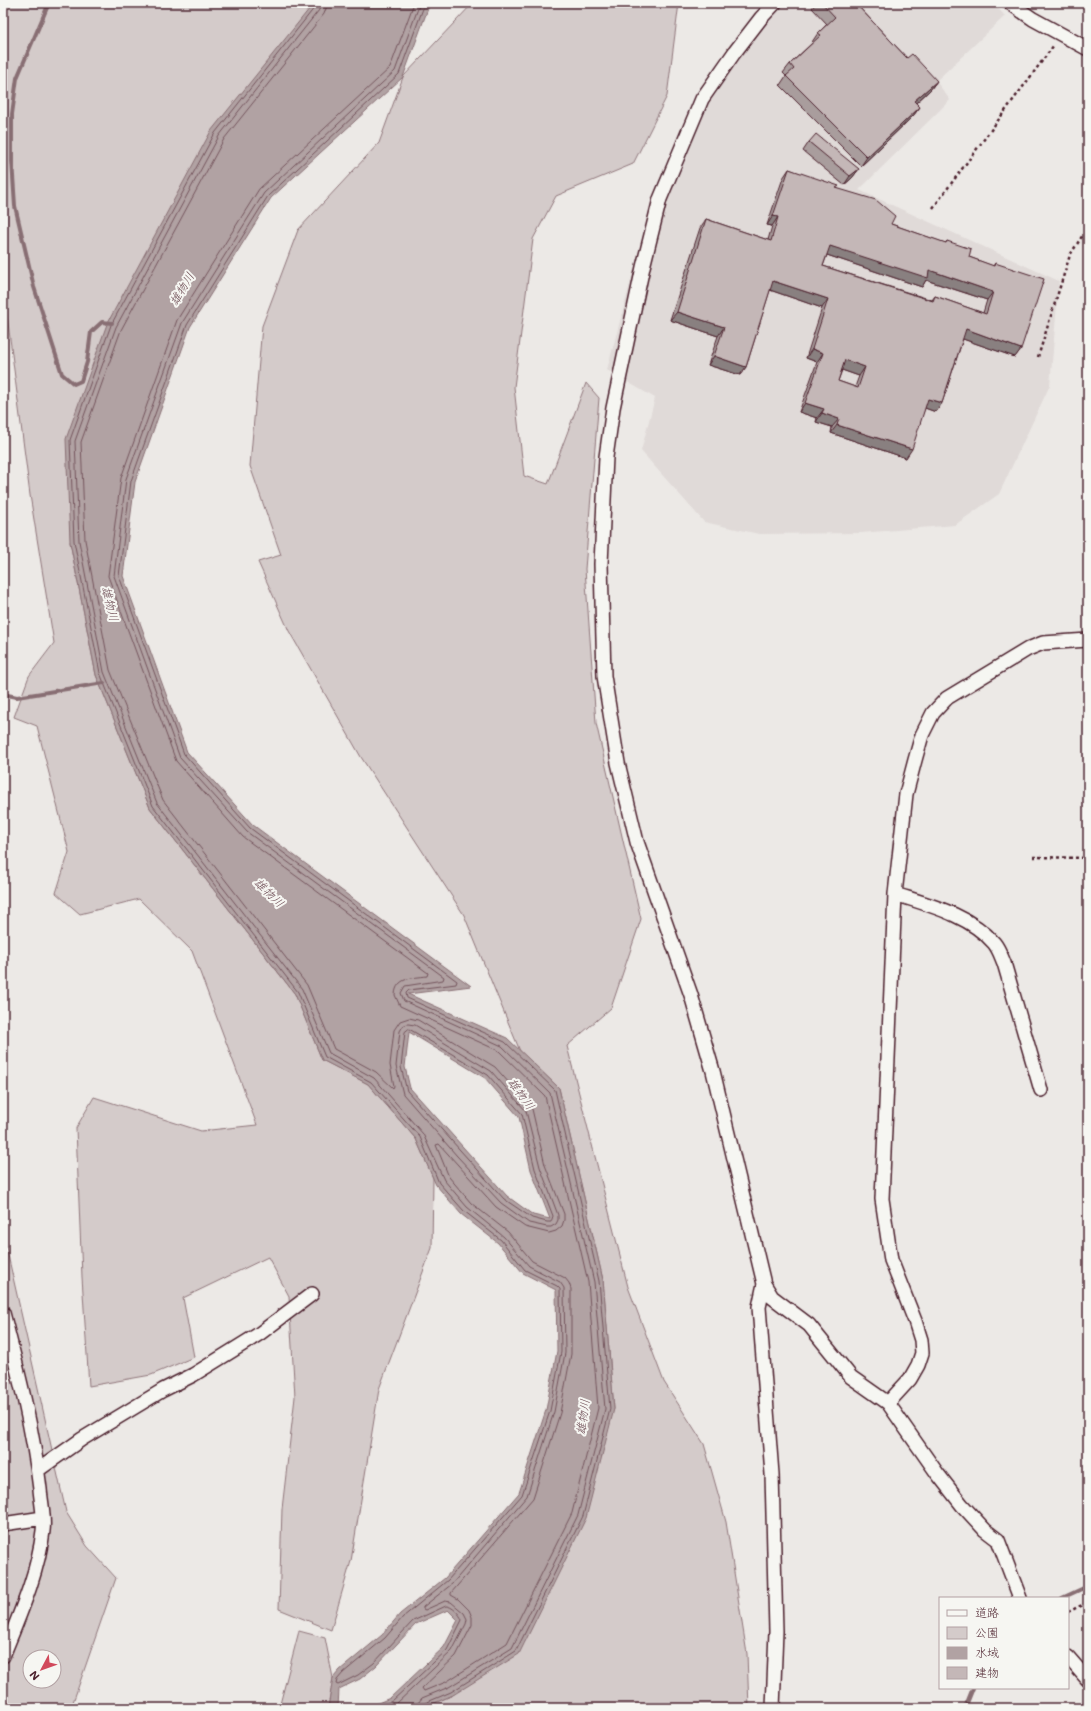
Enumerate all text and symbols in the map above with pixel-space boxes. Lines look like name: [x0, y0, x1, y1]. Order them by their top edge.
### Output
water label: 雄物川: [165, 269, 197, 308]
water label: 雄物川: [99, 584, 123, 623]
water label: 雄物川: [251, 874, 288, 911]
water label: 雄物川: [505, 1074, 539, 1113]
water label: 雄物川: [572, 1398, 592, 1436]
legend: [939, 1597, 1069, 1689]
text: 道路: [975, 1604, 999, 1620]
text: 公園: [975, 1624, 999, 1640]
text: 水域: [975, 1644, 999, 1660]
north arrow: [22, 1649, 62, 1689]
text: 建物: [975, 1664, 999, 1680]
text: N: [26, 1668, 42, 1684]

